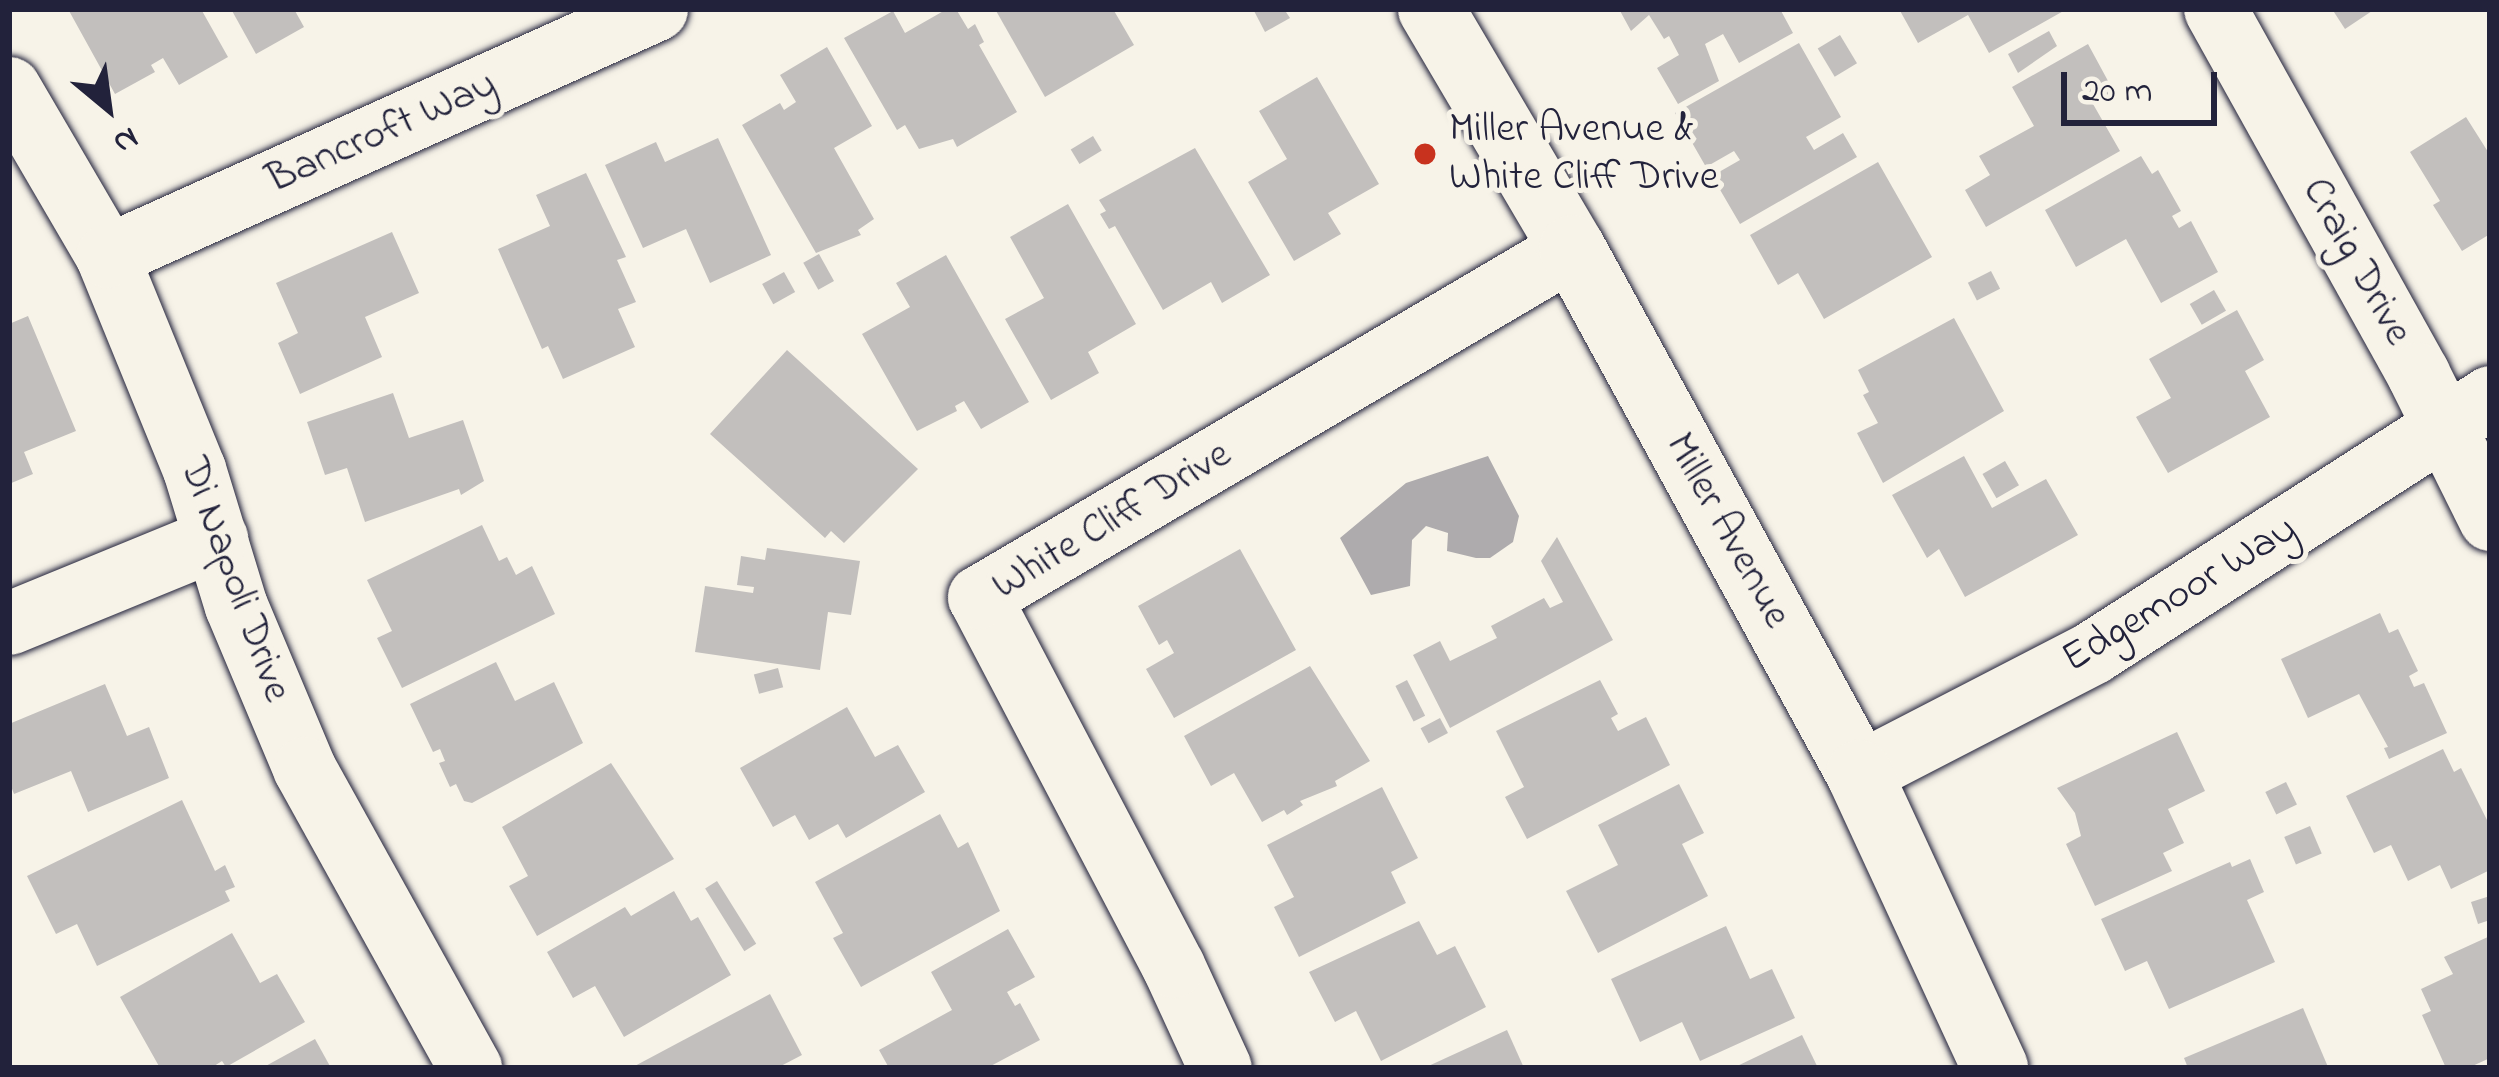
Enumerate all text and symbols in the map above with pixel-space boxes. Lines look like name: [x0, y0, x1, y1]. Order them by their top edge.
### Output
north arrow: [48, 48, 168, 168]
scale bar: [2067, 48, 2223, 122]
street label: Bancroft Way: [259, 60, 505, 206]
text: 20 m: [2082, 66, 2152, 119]
place label: Miller Avenue & White Cliff Drive: [1449, 105, 1719, 204]
text: N: [104, 113, 147, 166]
marker: Miller Avenue & White Cliff Drive: [1412, 141, 1438, 167]
street label: Craig Drive: [2289, 170, 2423, 354]
street label: Miller Avenue: [1653, 425, 1801, 637]
street label: White Cliff Drive: [984, 430, 1240, 612]
street label: Di Napoli Drive: [167, 451, 301, 709]
street label: Edgemoor Way: [2053, 505, 2307, 685]

